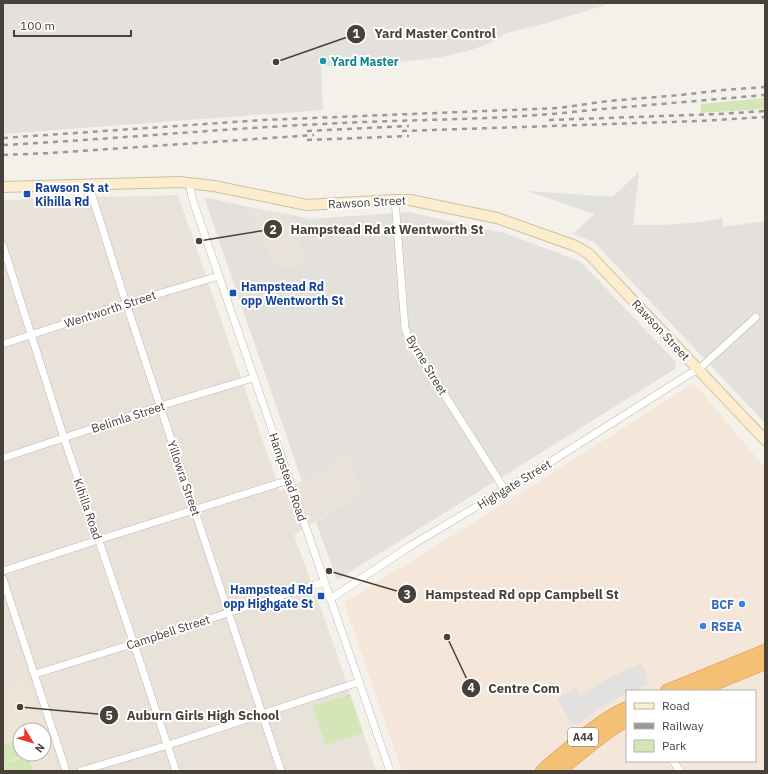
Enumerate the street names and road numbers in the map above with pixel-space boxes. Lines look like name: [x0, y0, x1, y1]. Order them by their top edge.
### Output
street label: Rawson Street: [328, 192, 406, 212]
street label: Wentworth Street: [62, 287, 158, 331]
street label: Rawson Street: [629, 296, 693, 364]
street label: Byrne Street: [403, 332, 451, 398]
street label: Belimla Street: [89, 398, 167, 436]
street label: Hampstead Road: [266, 431, 310, 523]
street label: Yillowra Street: [164, 438, 204, 518]
street label: Highgate Street: [474, 456, 554, 512]
street label: Kihilla Road: [71, 476, 105, 542]
street label: Campbell Street: [124, 611, 212, 653]
road number: A44: [568, 728, 598, 746]

